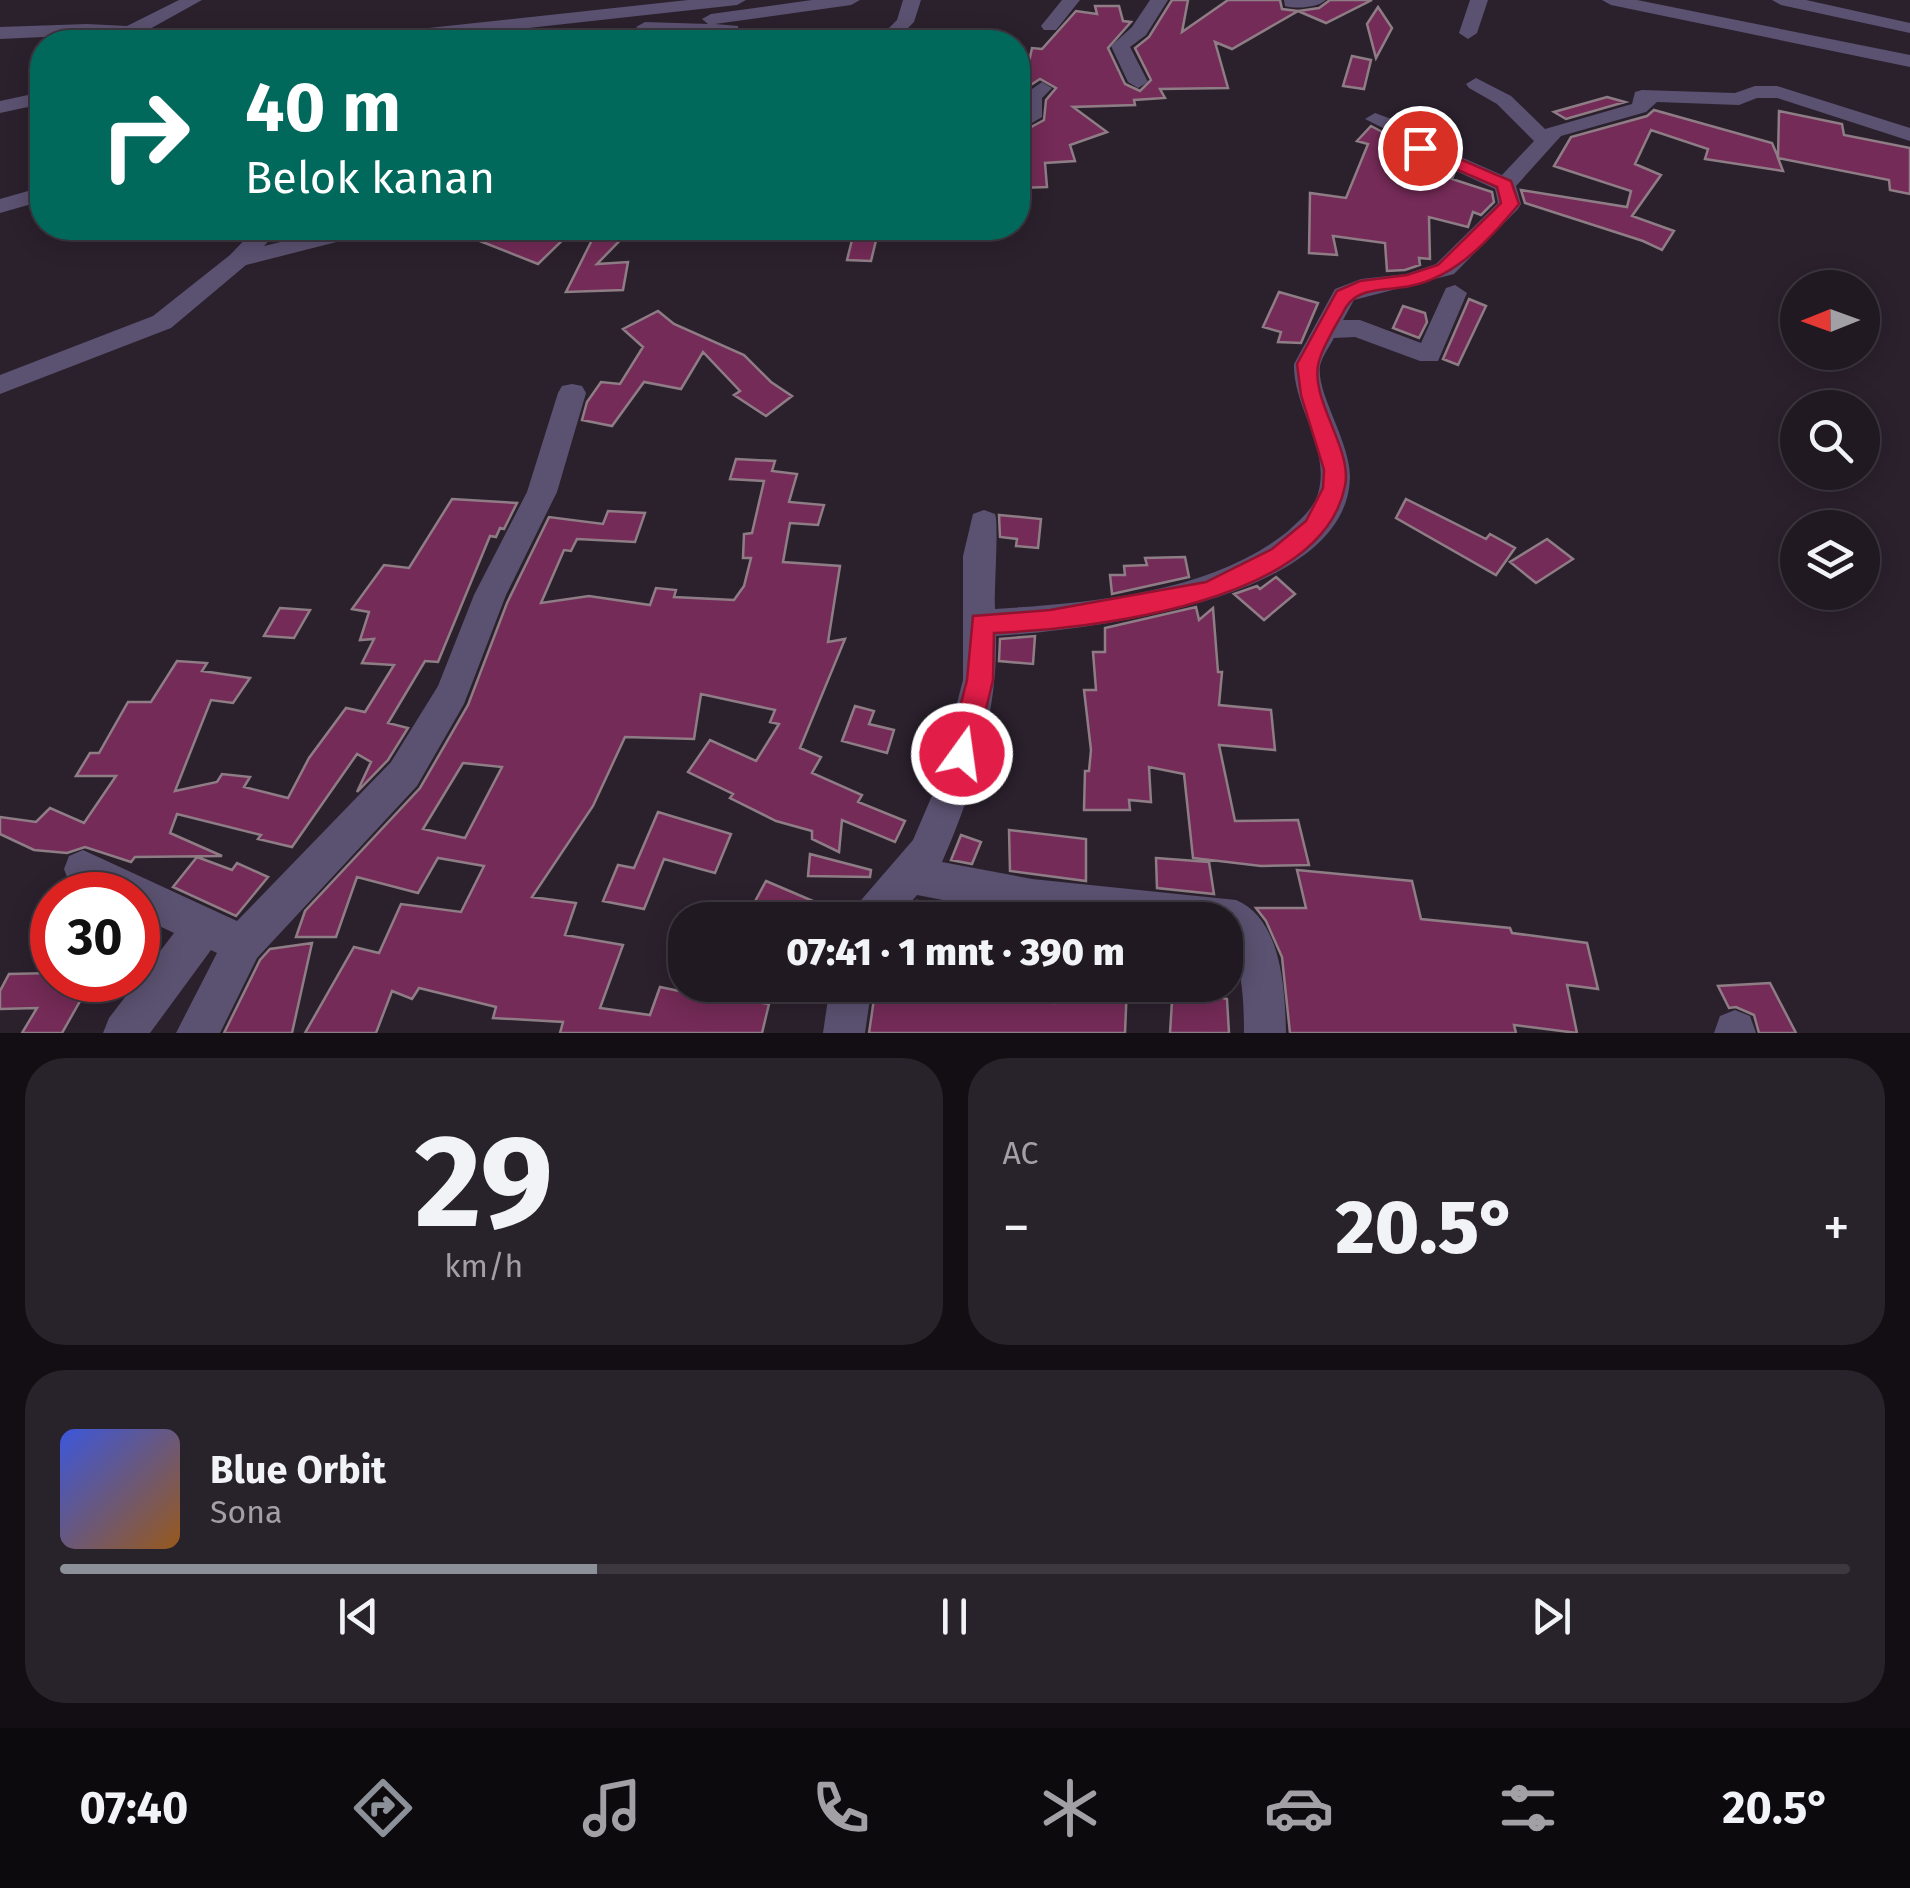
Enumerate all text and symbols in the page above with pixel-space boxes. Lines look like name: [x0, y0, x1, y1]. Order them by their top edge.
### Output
text: 40 m: [245, 66, 401, 150]
icon: right: [80, 70, 210, 200]
pin: [1378, 106, 1463, 191]
icon: arrive: [1393, 121, 1448, 176]
text: Belok kanan: [245, 151, 495, 205]
north arrow: [1780, 270, 1880, 370]
map controls: [1780, 270, 1880, 610]
button: search: [1780, 390, 1880, 490]
button: layers: [1780, 510, 1880, 610]
position arrow: [910, 702, 1014, 806]
speed limit sign: 30: [30, 872, 160, 1002]
text: 07:41 · 1 mnt · 390 m: [786, 929, 1125, 975]
text: 29: [414, 1104, 553, 1260]
text: AC: [1003, 1134, 1038, 1172]
text: 20.5°: [1335, 1183, 1517, 1273]
text: −: [1003, 1195, 1030, 1261]
text: +: [1823, 1195, 1850, 1261]
text: km/h: [444, 1247, 523, 1285]
text: Blue Orbit: [210, 1447, 386, 1493]
text: Sona: [210, 1493, 282, 1531]
icon: previous: [331, 1589, 386, 1644]
icon: pause: [927, 1589, 982, 1644]
icon: next: [1524, 1589, 1579, 1644]
icon: directions: [348, 1773, 418, 1843]
icon: music: [577, 1773, 647, 1843]
icon: phone: [806, 1773, 876, 1843]
icon: climate: [1035, 1773, 1105, 1843]
icon: car: [1264, 1773, 1334, 1843]
icon: filters: [1493, 1773, 1563, 1843]
text: 07:40: [80, 1781, 188, 1835]
text: 20.5°: [1722, 1781, 1830, 1835]

